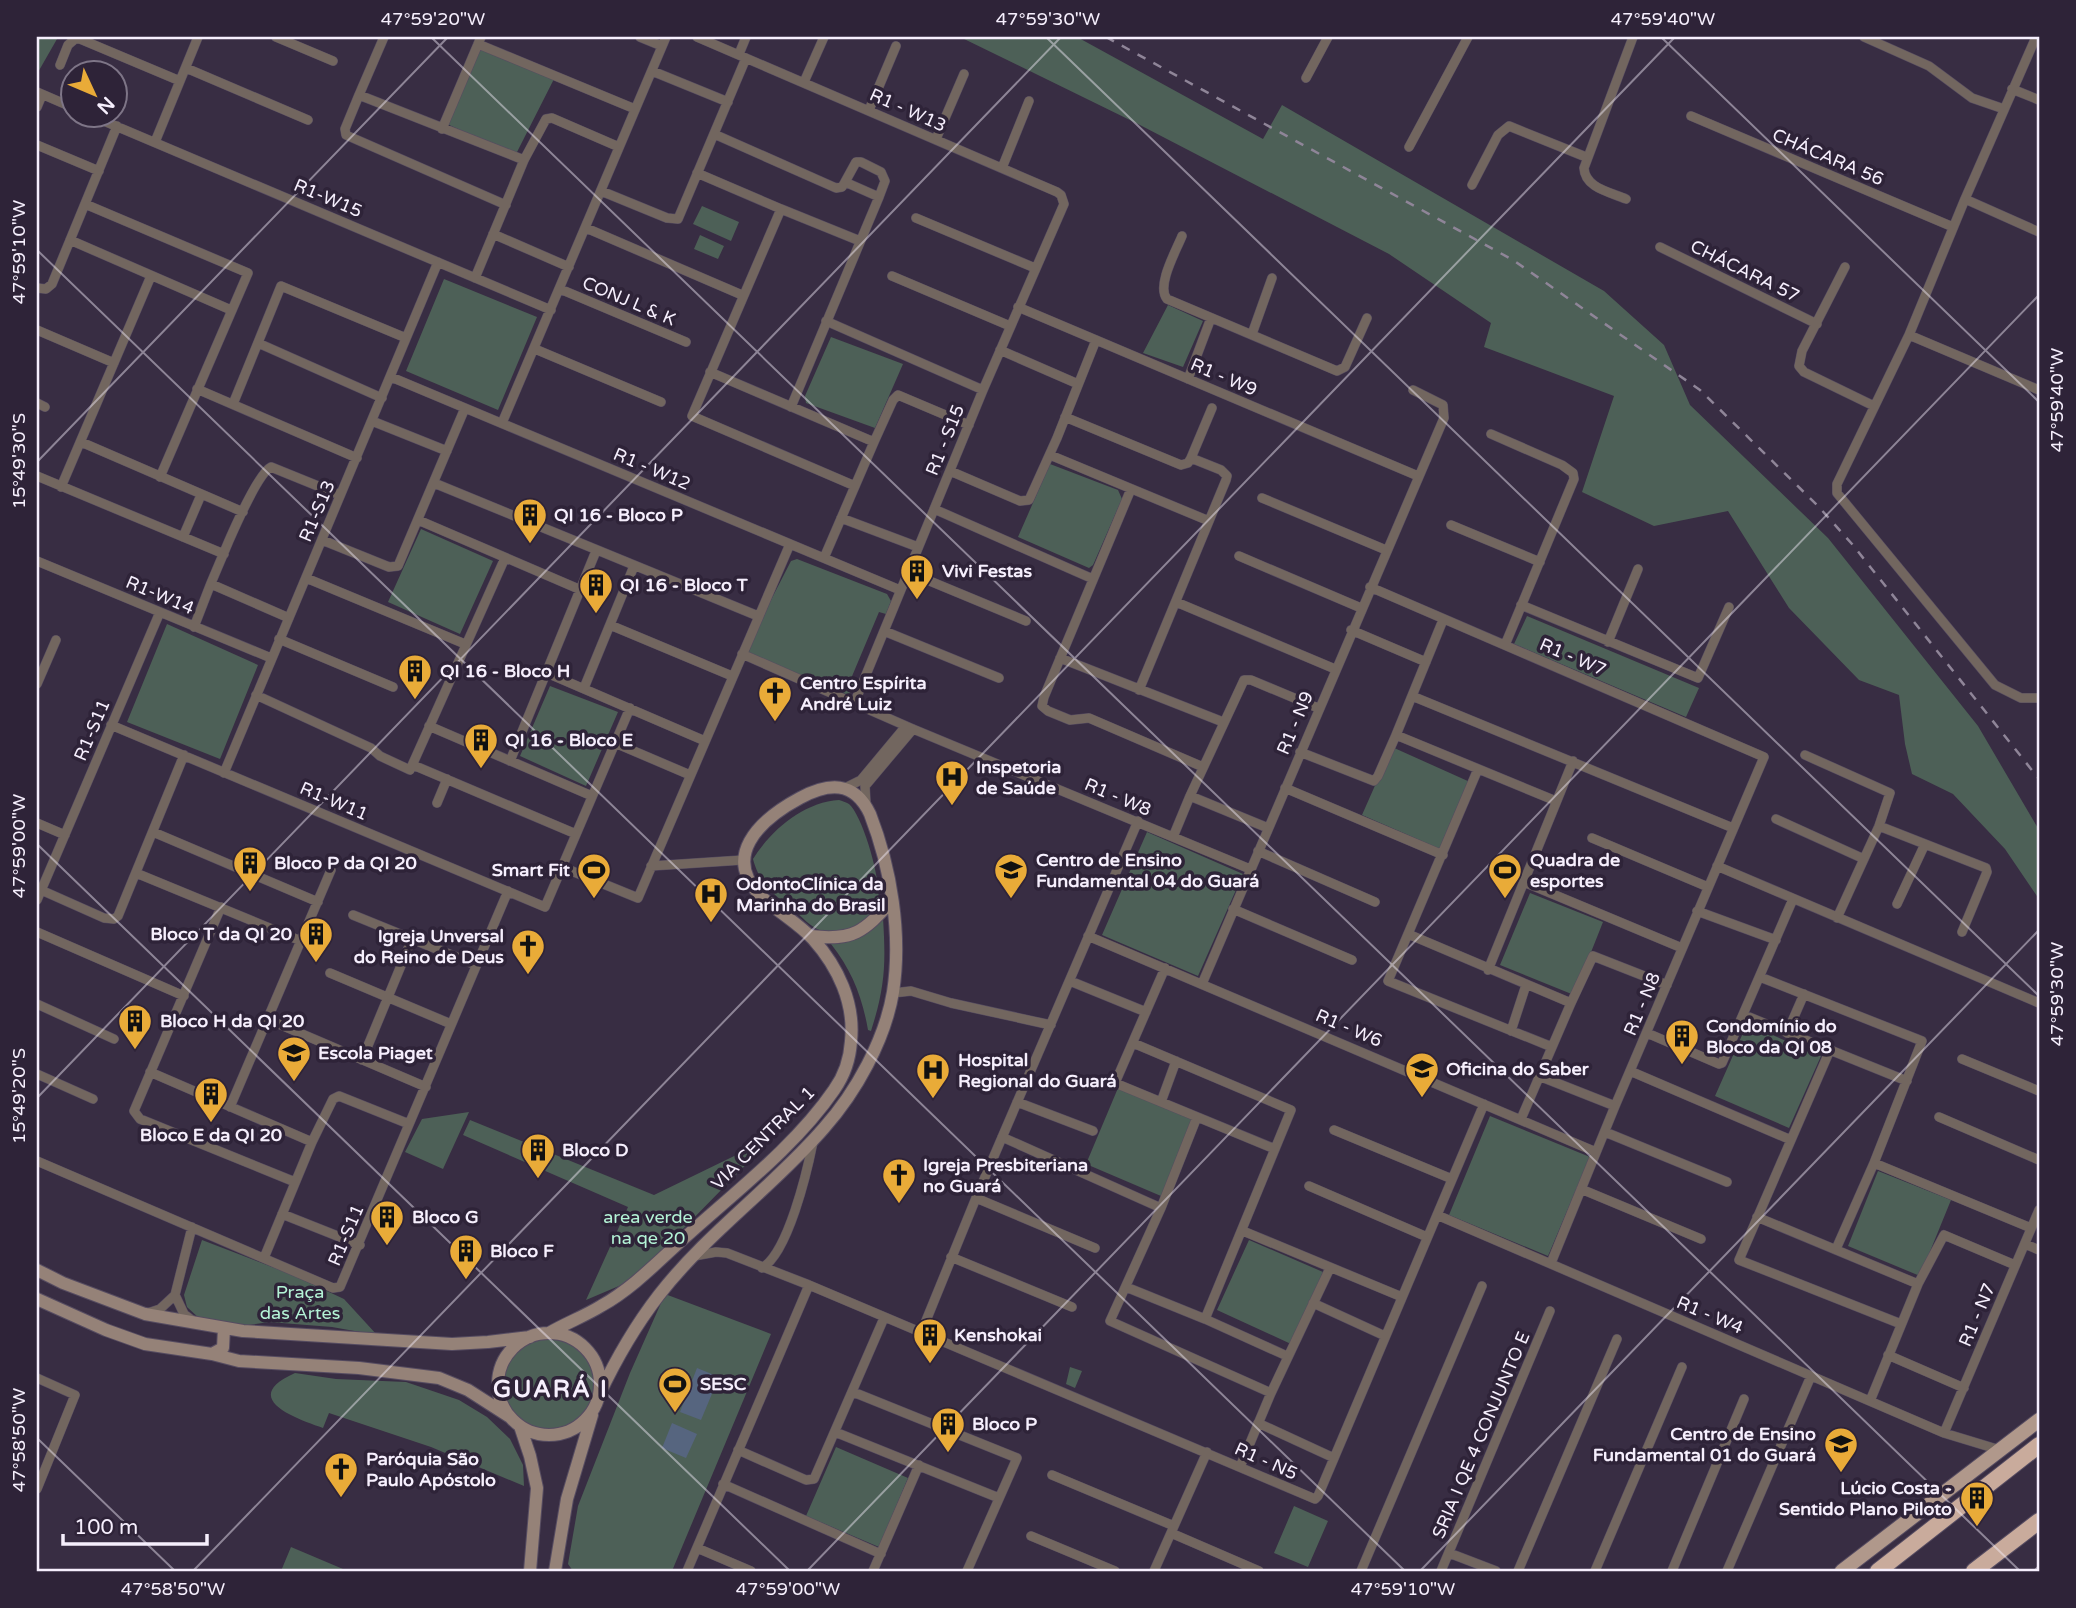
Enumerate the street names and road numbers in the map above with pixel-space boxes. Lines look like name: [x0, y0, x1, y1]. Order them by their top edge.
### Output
street label: R1 - W13: [866, 83, 950, 137]
street label: CHÁCARA 56: [1769, 124, 1887, 190]
street label: R1-W15: [290, 174, 366, 222]
street label: CHÁCARA 57: [1687, 235, 1803, 307]
street label: CONJ L & K: [579, 271, 679, 331]
street label: R1 - W9: [1187, 353, 1261, 401]
street label: R1 - S15: [921, 401, 969, 479]
street label: R1 - W12: [610, 443, 694, 495]
street label: R1-S13: [294, 477, 340, 545]
street label: R1-W14: [122, 571, 198, 619]
street label: R1 - W7: [1536, 633, 1610, 681]
street label: R1 - N9: [1272, 688, 1318, 758]
street label: R1-S11: [69, 696, 115, 764]
street label: R1 - W8: [1081, 773, 1155, 821]
street label: R1-W11: [296, 777, 372, 825]
street label: R1 - N8: [1619, 969, 1665, 1039]
street label: R1 - W6: [1312, 1004, 1386, 1052]
street label: VIA CENTRAL 1: [707, 1082, 819, 1194]
street label: R1-S11: [323, 1201, 369, 1269]
street label: R1 - N7: [1954, 1280, 2000, 1350]
street label: R1 - W4: [1673, 1291, 1747, 1339]
street label: SRIA I QE 4 CONJUNTO E: [1427, 1328, 1535, 1542]
street label: R1 - N5: [1231, 1437, 1301, 1485]

